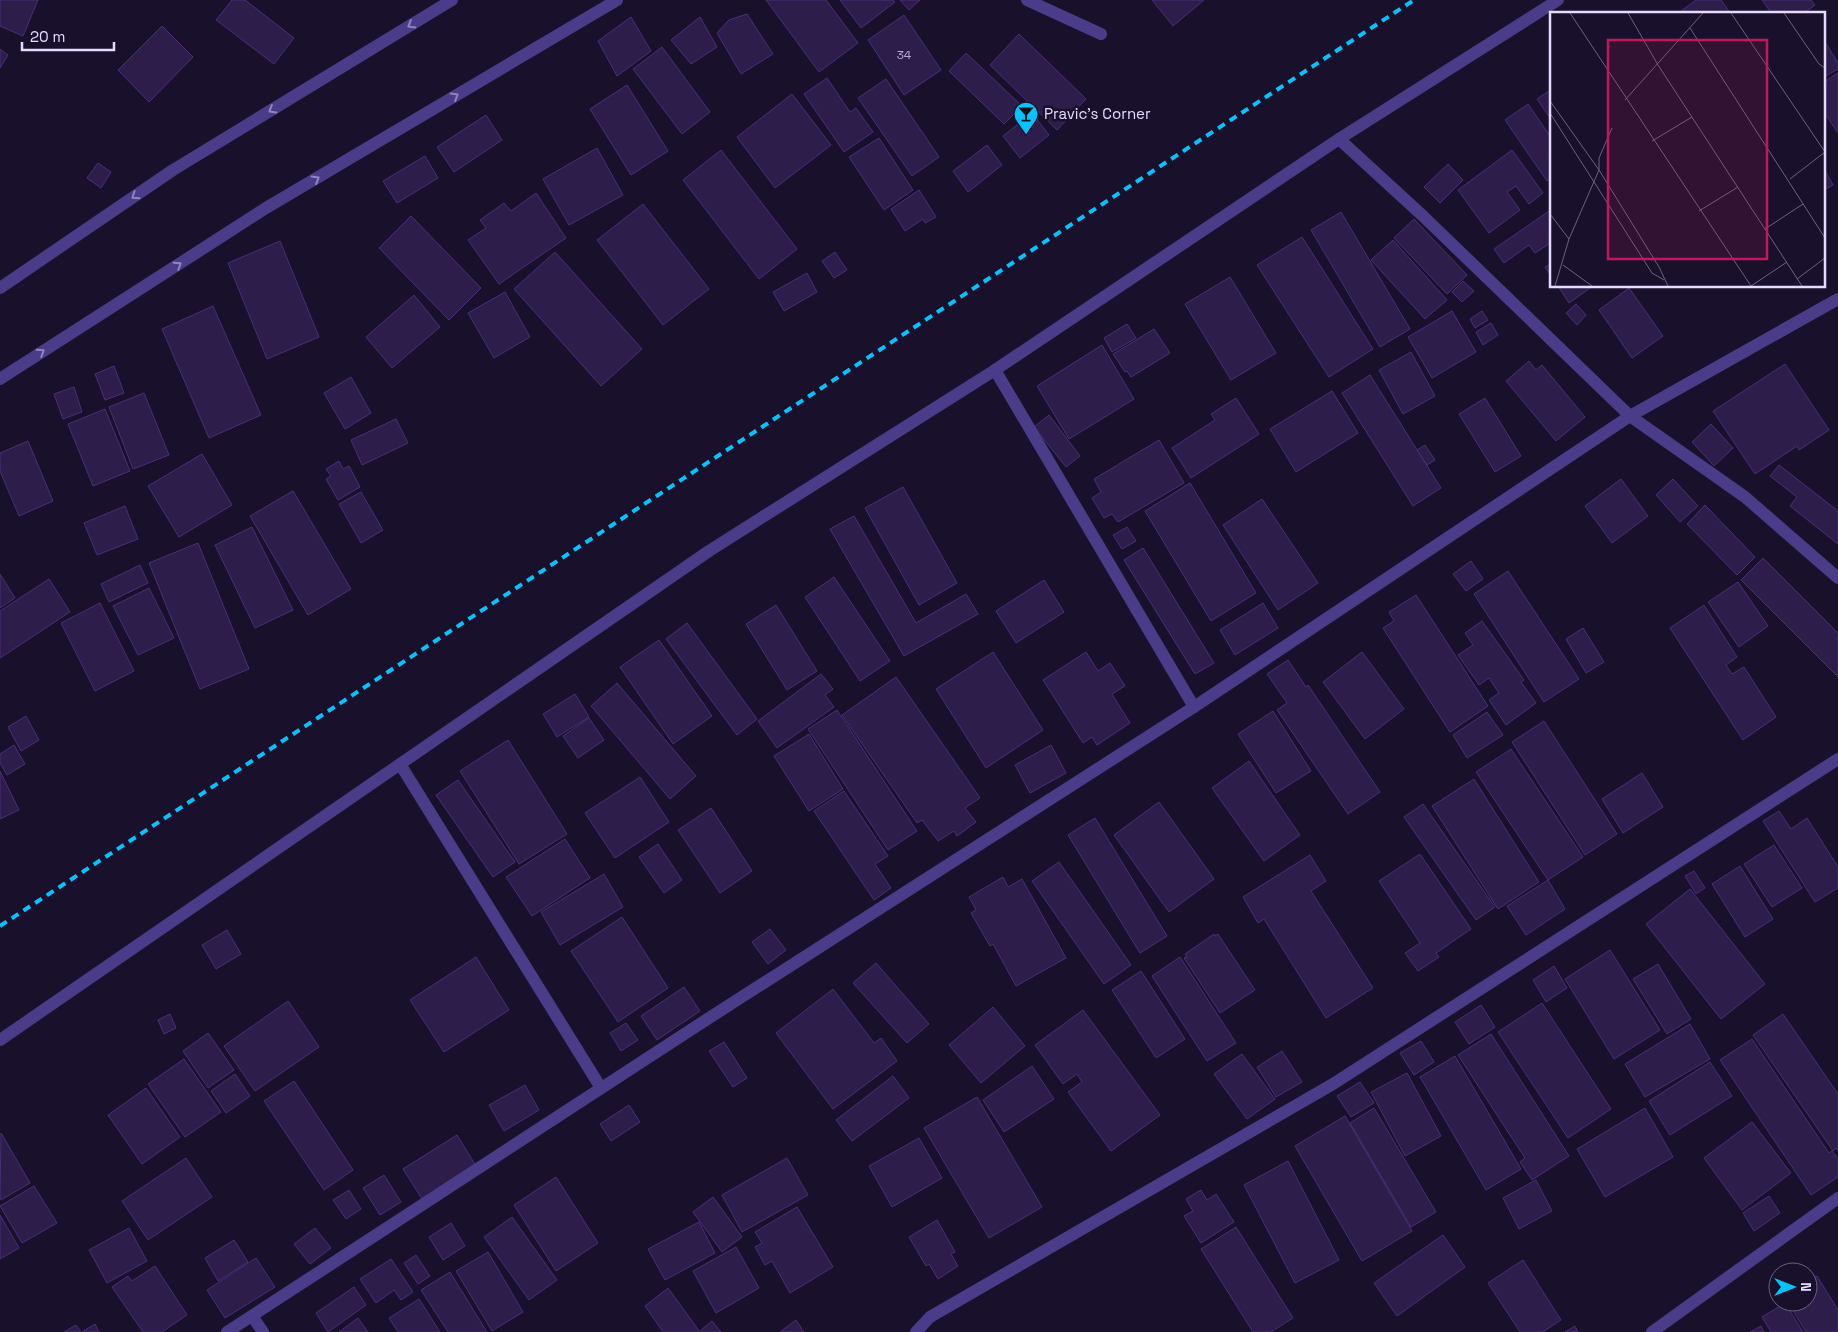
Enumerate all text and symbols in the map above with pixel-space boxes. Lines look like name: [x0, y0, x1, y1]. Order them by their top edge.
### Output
inset map: [1550, 12, 1826, 288]
one-way arrow: [407, 19, 416, 29]
scale bar: [22, 20, 115, 52]
text: 20 m: [30, 27, 65, 46]
house number: 34: [897, 47, 912, 63]
one-way arrow: [450, 92, 459, 102]
bar icon: Pravic's Corner: [1013, 101, 1039, 135]
one-way arrow: [269, 103, 278, 113]
place label: Pravic's Corner: [1044, 104, 1151, 123]
one-way arrow: [310, 175, 319, 185]
one-way arrow: [131, 190, 140, 200]
one-way arrow: [172, 261, 181, 271]
one-way arrow: [36, 349, 45, 359]
north arrow: [1768, 1262, 1818, 1312]
text: N: [1797, 1282, 1815, 1292]

